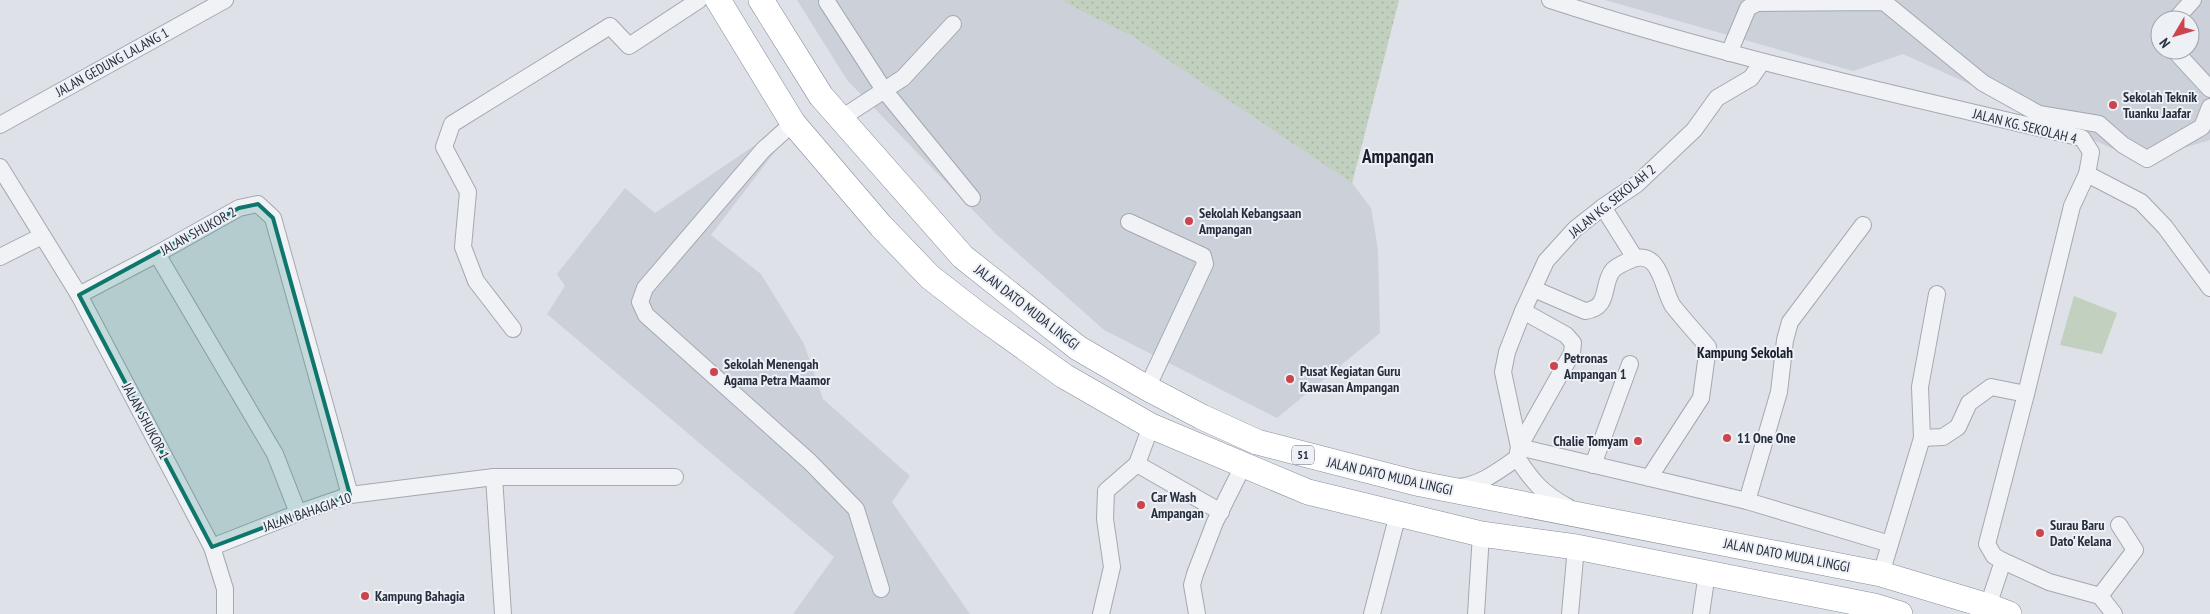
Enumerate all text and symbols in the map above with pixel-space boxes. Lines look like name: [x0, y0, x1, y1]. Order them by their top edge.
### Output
north arrow: [2150, 10, 2200, 60]
street label: JALAN GEDUNG LALANG 1: [51, 23, 172, 101]
text: N: [2155, 34, 2174, 52]
place label: Sekolah Teknik Tuanku Jaafar: [2123, 88, 2197, 122]
marker: Sekolah Teknik Tuanku Jaafar: [2107, 99, 2119, 111]
street label: JALAN KG. SEKOLAH 4: [1970, 104, 2080, 148]
district label: Ampangan: [1361, 144, 1434, 168]
street label: JALAN KG. SEKOLAH 2: [1564, 160, 1659, 242]
street label: JALAN SHUKOR 2: [156, 203, 239, 260]
place label: Sekolah Kebangsaan Ampangan: [1198, 204, 1301, 238]
marker: Sekolah Kebangsaan Ampangan: [1183, 215, 1195, 227]
street label: JALAN DATO MUDA LINGGI: [970, 260, 1083, 354]
district label: Kampung Sekolah: [1697, 343, 1793, 362]
place label: Petronas Ampangan 1: [1563, 349, 1626, 383]
place label: Sekolah Menengah Agama Petra Maamor: [723, 355, 831, 389]
marker: Petronas Ampangan 1: [1548, 360, 1560, 372]
place label: Pusat Kegiatan Guru Kawasan Ampangan: [1300, 362, 1401, 396]
marker: Sekolah Menengah Agama Petra Maamor: [708, 366, 720, 378]
marker: Pusat Kegiatan Guru Kawasan Ampangan: [1284, 373, 1296, 385]
street label: JALAN SHUKOR 1: [118, 379, 174, 462]
place label: 11 One One: [1737, 429, 1796, 447]
place label: Chalie Tomyam: [1553, 432, 1628, 450]
marker: 11 One One: [1721, 432, 1733, 444]
marker: Chalie Tomyam: [1632, 435, 1644, 447]
road number: 51: [1292, 446, 1314, 464]
street label: JALAN DATO MUDA LINGGI: [1324, 453, 1455, 499]
place label: Car Wash Ampangan: [1150, 488, 1204, 522]
street label: JALAN BAHAGIA 10: [260, 489, 353, 536]
marker: Car Wash Ampangan: [1135, 499, 1147, 511]
place label: Surau Baru Dato' Kelana: [2050, 516, 2112, 550]
marker: Surau Baru Dato' Kelana: [2034, 527, 2046, 539]
street label: JALAN DATO MUDA LINGGI: [1721, 534, 1852, 576]
place label: Kampung Bahagia: [375, 587, 465, 605]
marker: Kampung Bahagia: [359, 590, 371, 602]

